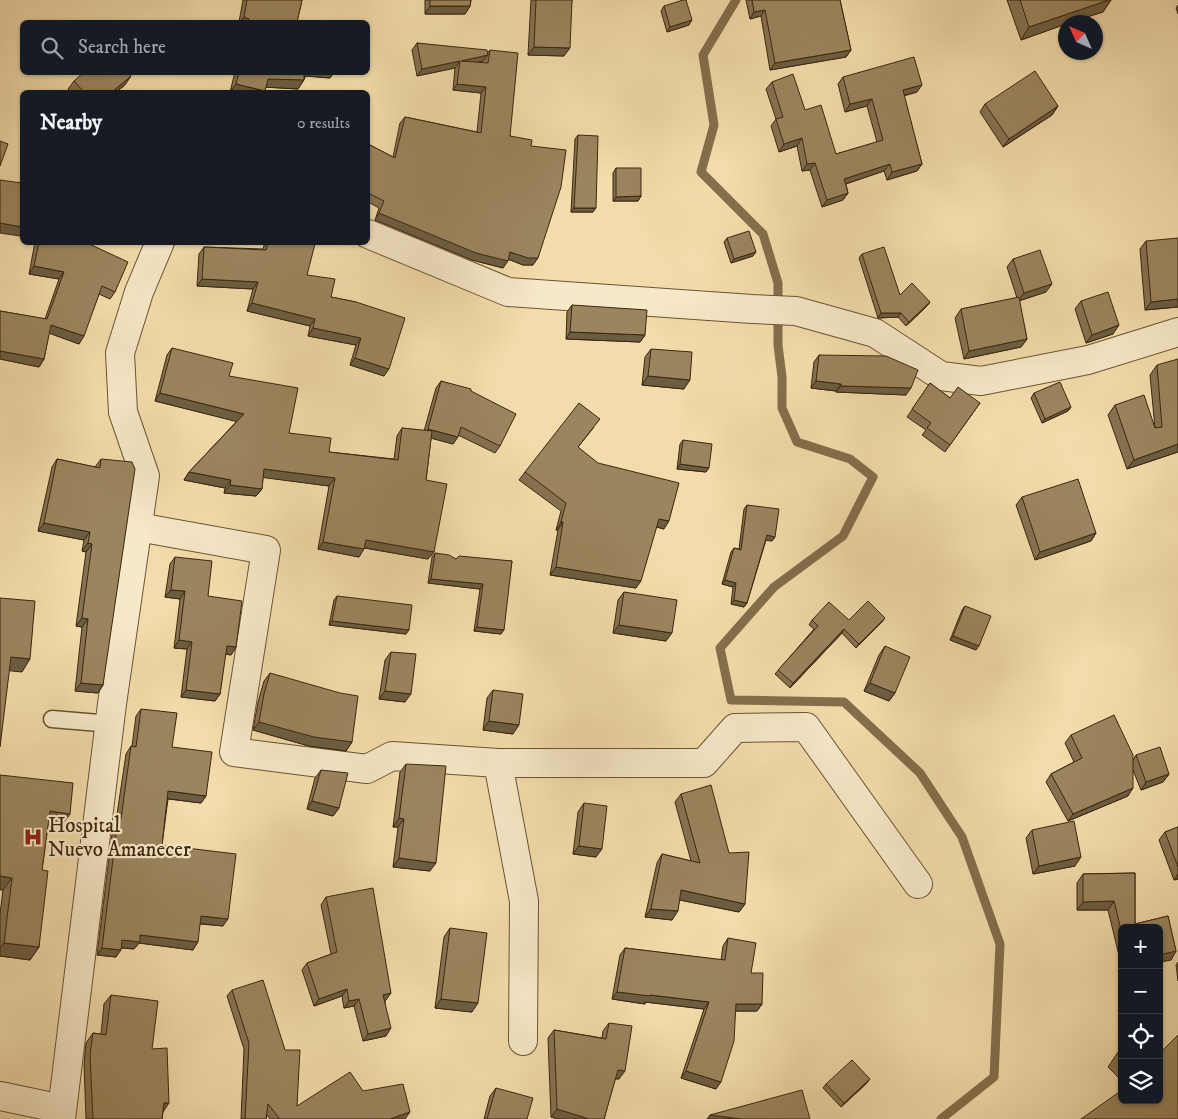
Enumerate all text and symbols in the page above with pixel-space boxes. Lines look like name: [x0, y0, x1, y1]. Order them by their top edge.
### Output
north arrow: [1058, 15, 1103, 60]
search box: [20, 20, 370, 75]
icon: search: [38, 34, 66, 62]
text: Search here: [78, 36, 166, 59]
text: Nearby: [40, 110, 102, 136]
text: 0 results: [297, 113, 350, 133]
place label: Hospital Nuevo Amanecer: [48, 813, 191, 863]
hospital icon: Hospital Nuevo Amanecer: [22, 826, 44, 848]
map controls: [1118, 924, 1163, 1104]
button: +: [1118, 924, 1163, 969]
button: −: [1118, 969, 1163, 1014]
button: locate: [1118, 1014, 1163, 1059]
button: layers: [1118, 1059, 1163, 1104]

